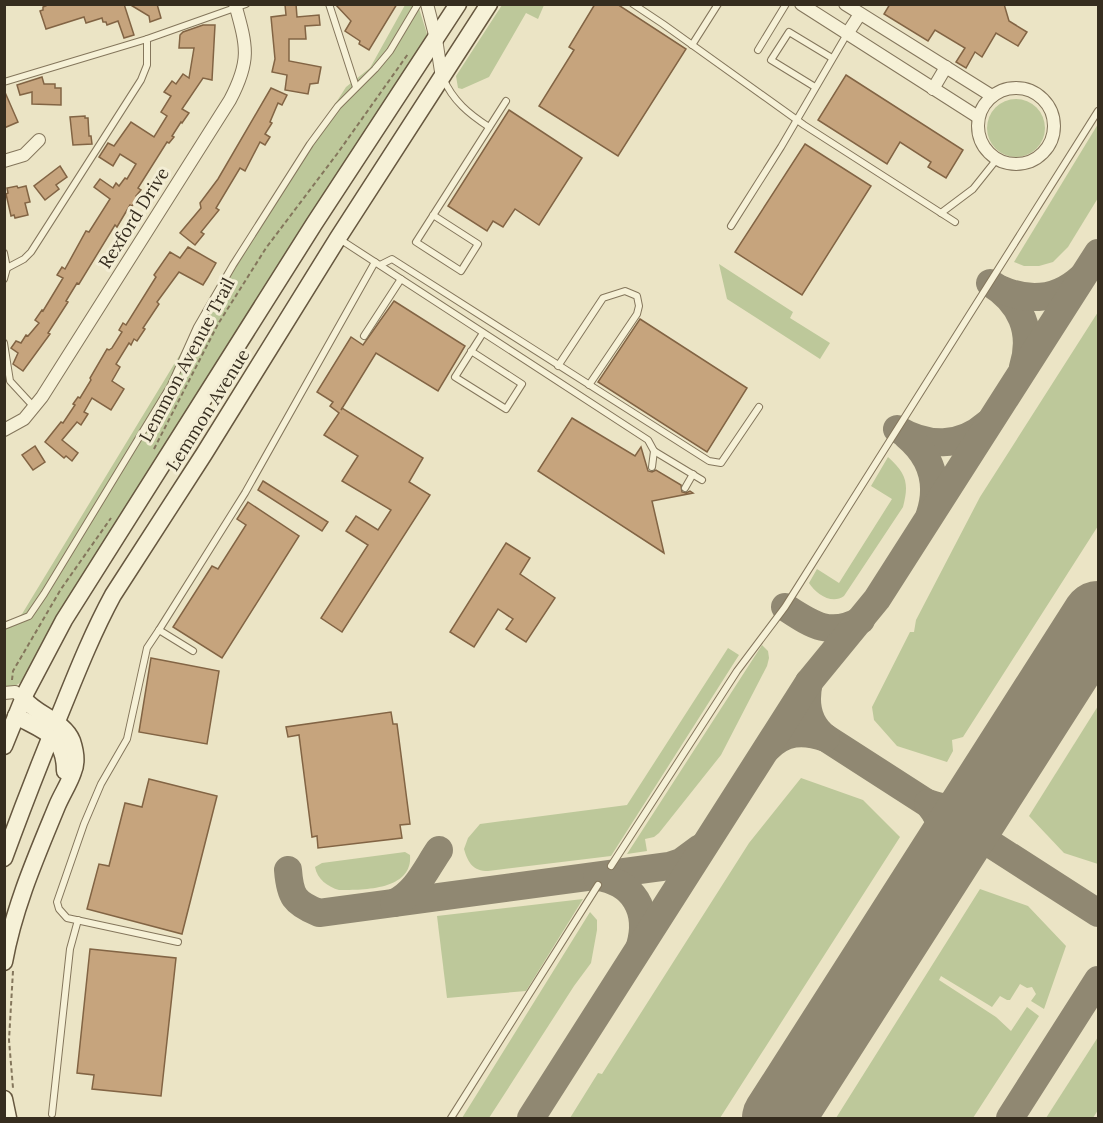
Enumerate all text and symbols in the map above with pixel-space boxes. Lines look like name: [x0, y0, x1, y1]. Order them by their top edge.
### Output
street label: Rexford Drive: [93, 163, 174, 273]
street label: Lemmon Avenue Trail: [135, 274, 239, 446]
street label: Lemmon Avenue: [162, 345, 254, 475]

